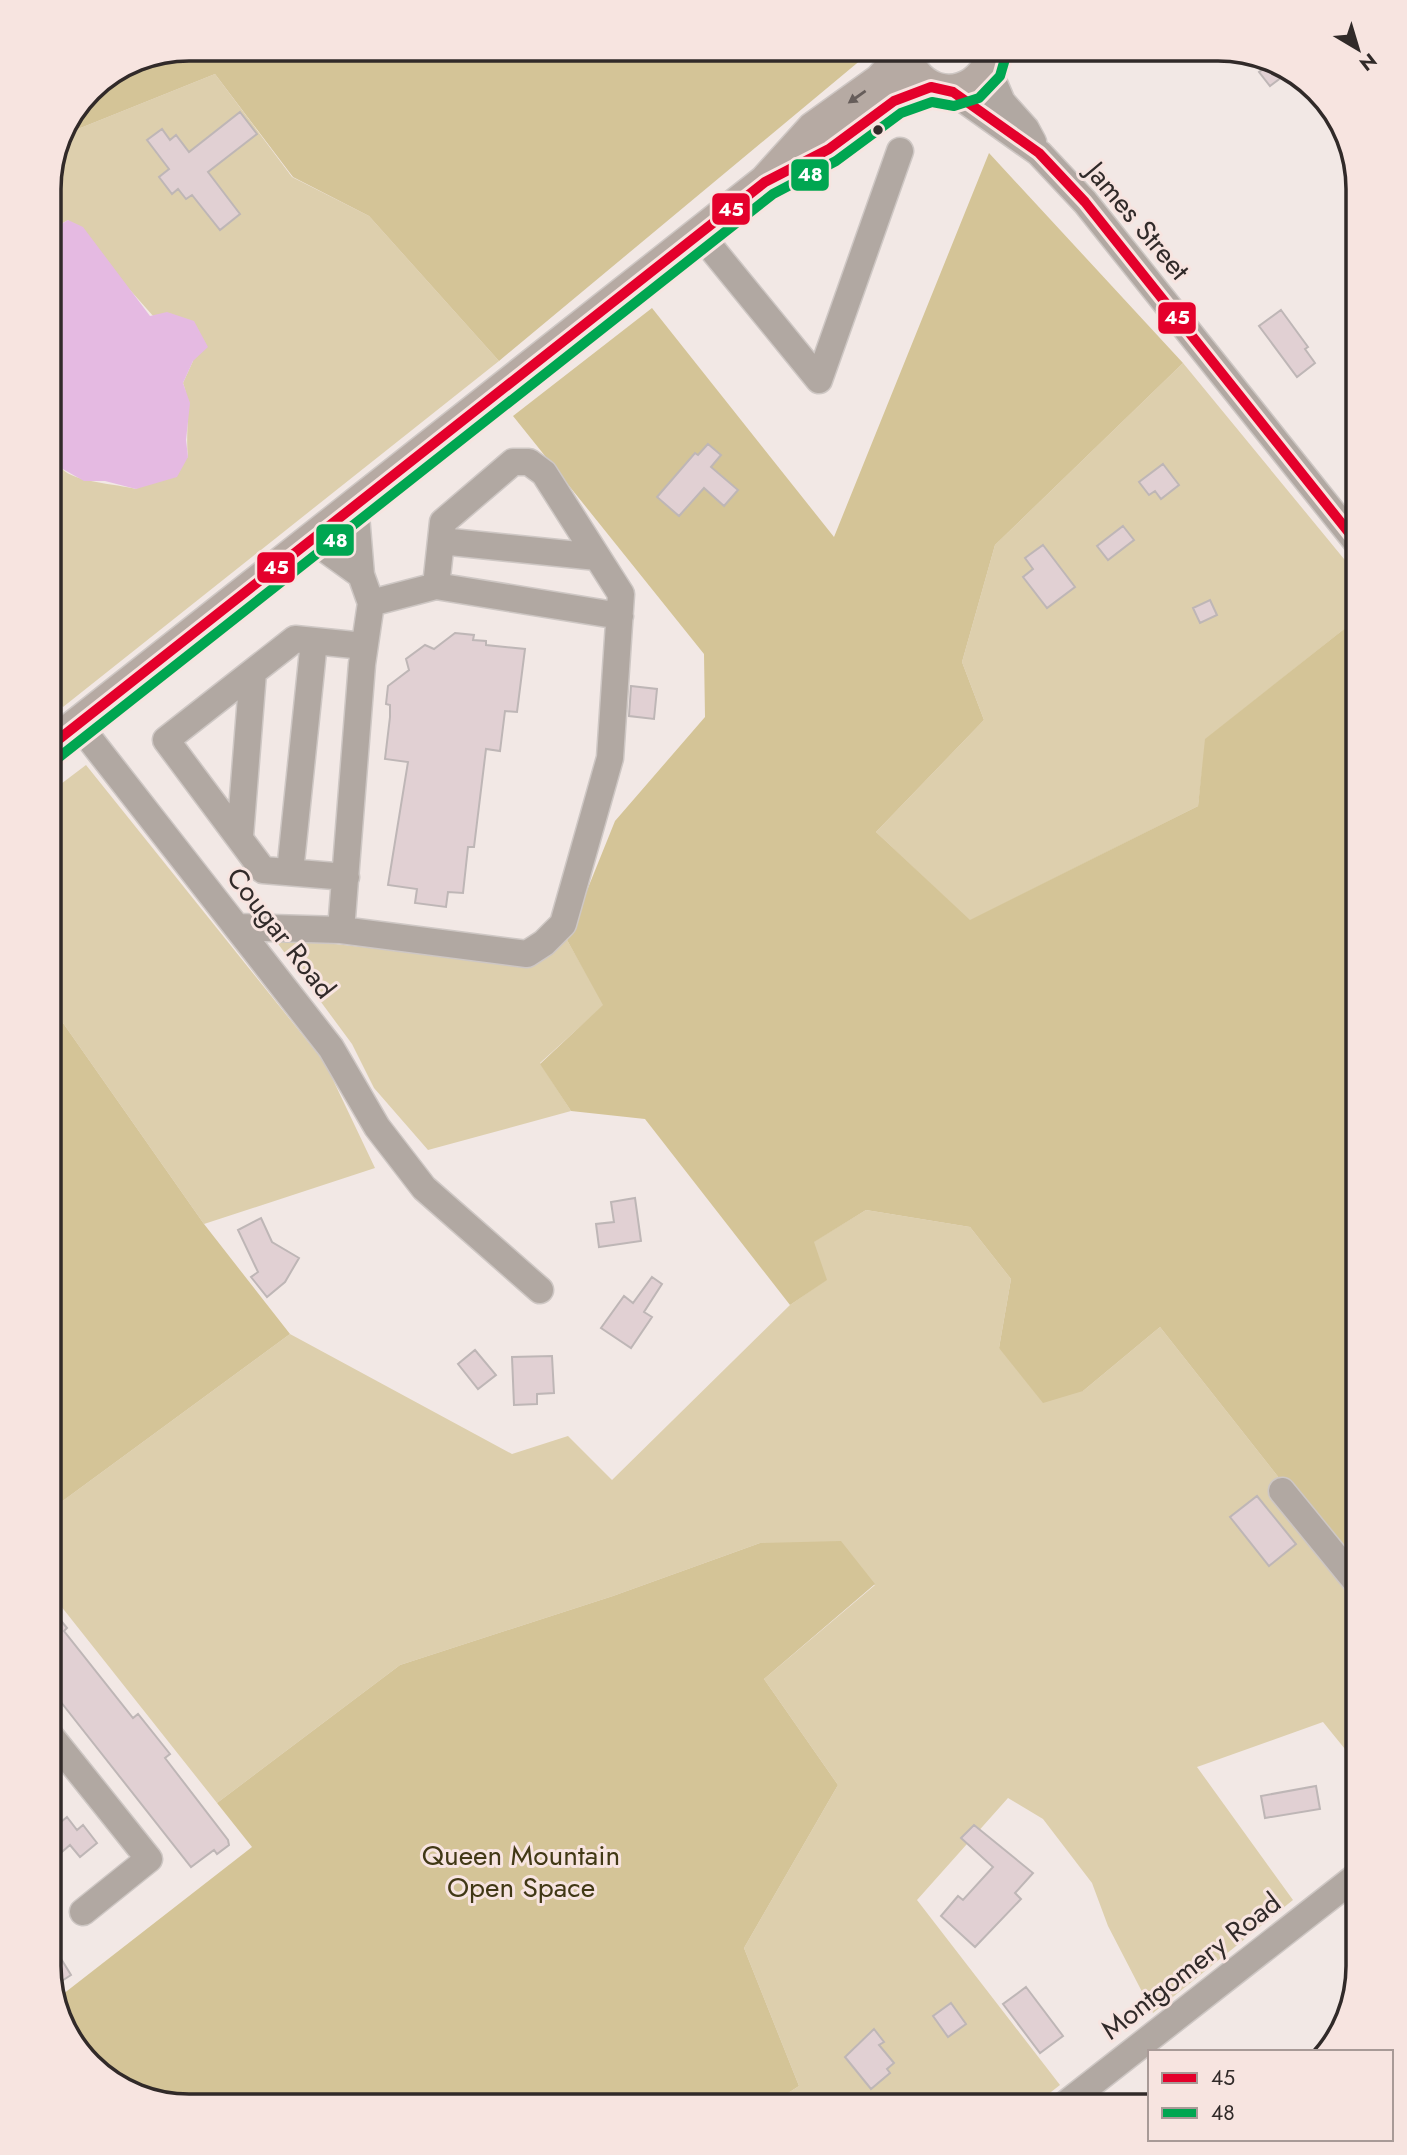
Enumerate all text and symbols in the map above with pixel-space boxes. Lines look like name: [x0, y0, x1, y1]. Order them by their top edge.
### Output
north arrow: [1323, 14, 1393, 84]
text: N: [1354, 47, 1382, 77]
one-way arrow: [848, 90, 866, 104]
unlabelled marker: [871, 123, 885, 137]
street label: James Street: [1074, 150, 1200, 289]
line badge: 48: [790, 158, 830, 192]
text: 48: [797, 161, 823, 188]
line badge: 45: [711, 192, 751, 226]
text: 45: [718, 196, 744, 223]
line badge: 45: [1157, 301, 1197, 335]
text: 45: [1164, 304, 1190, 331]
line badge: 48: [315, 523, 355, 557]
text: 48: [322, 527, 348, 554]
line badge: 45: [256, 551, 296, 584]
text: 45: [263, 554, 289, 581]
street label: Cougar Road: [217, 859, 345, 1007]
park label: Queen Mountain Open Space: [422, 1835, 620, 1908]
street label: Montgomery Road: [1092, 1883, 1290, 2049]
legend: [1148, 2050, 1393, 2141]
text: 45: [1211, 2063, 1235, 2093]
text: 48: [1211, 2098, 1235, 2128]

